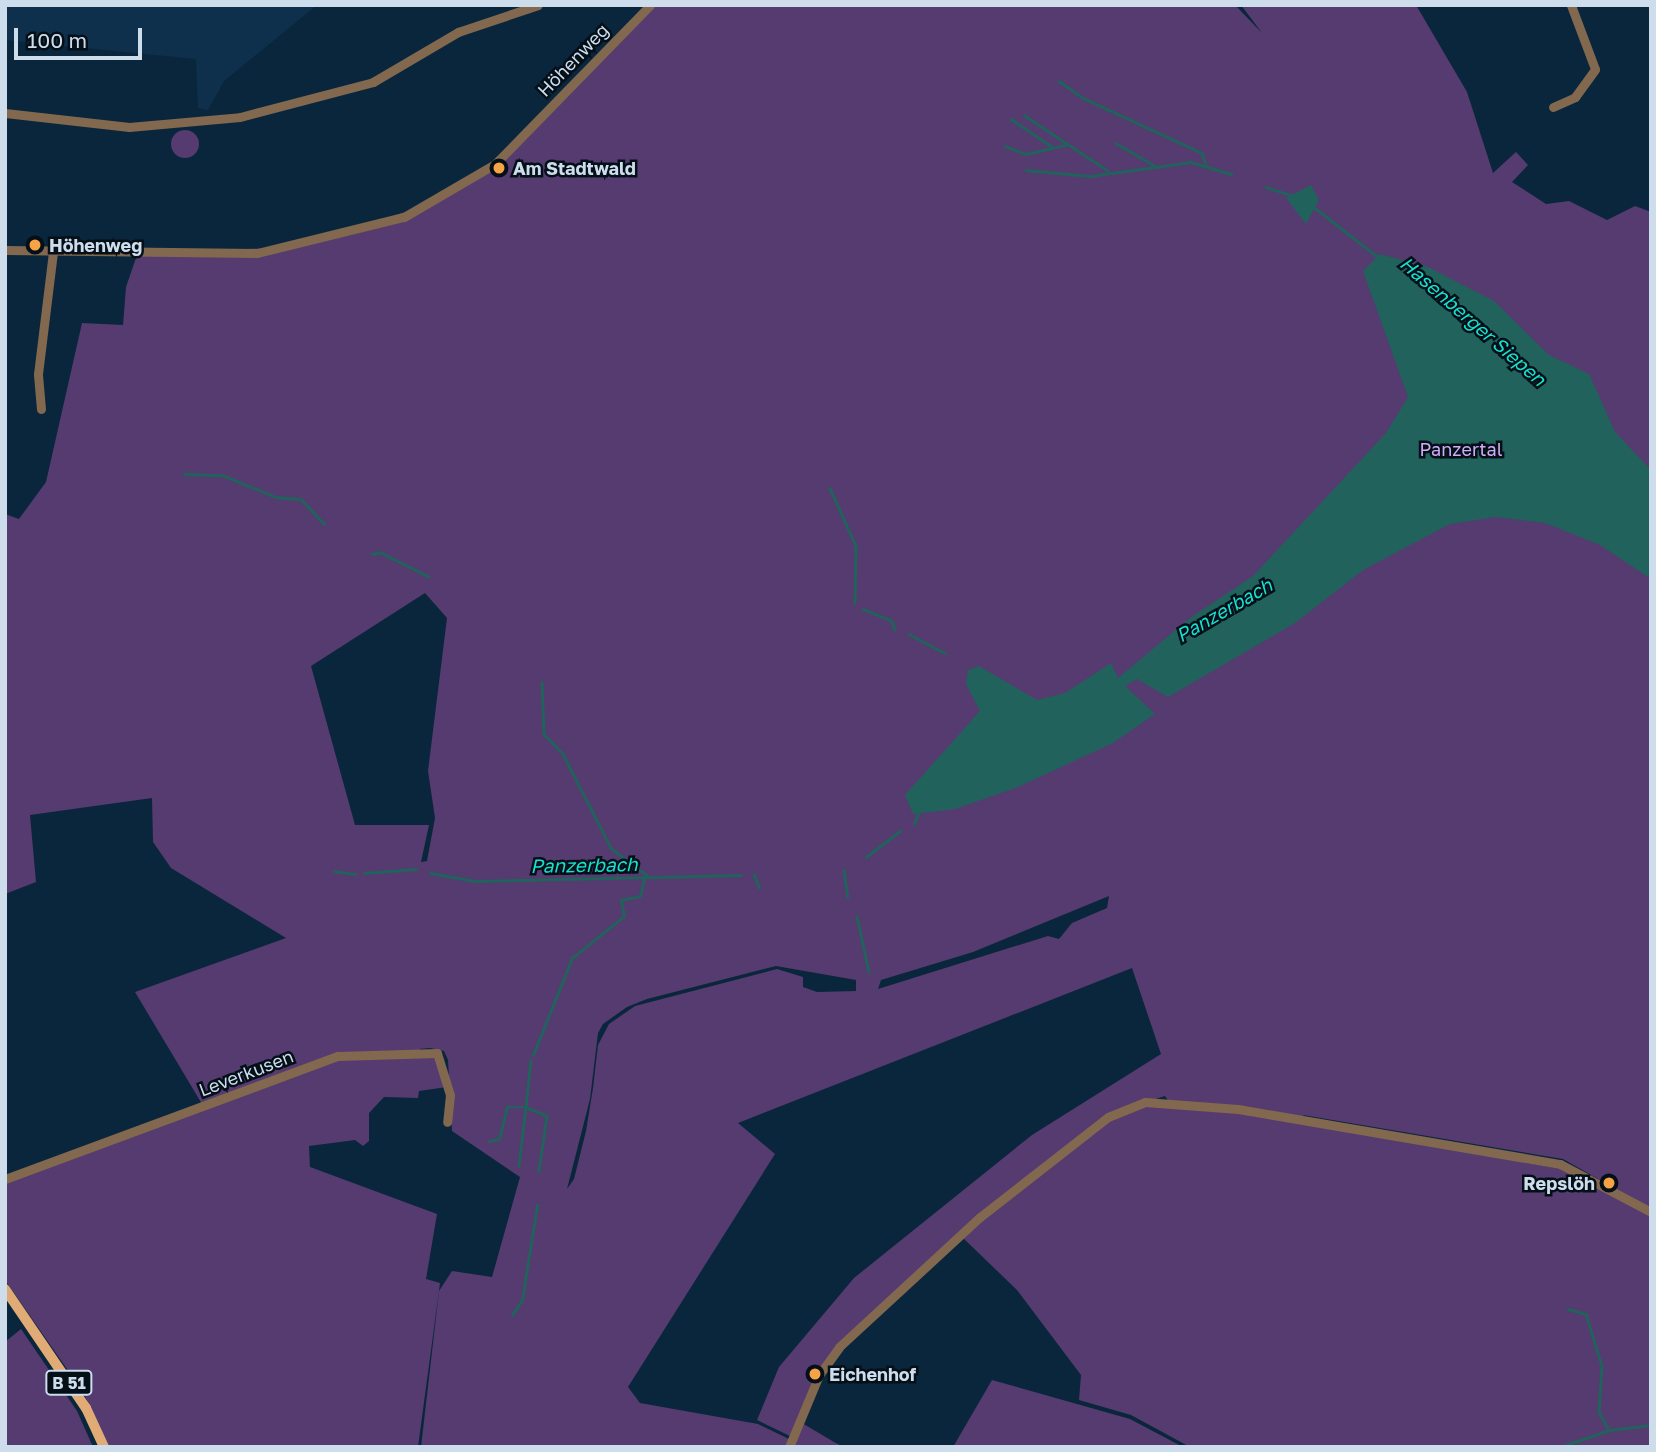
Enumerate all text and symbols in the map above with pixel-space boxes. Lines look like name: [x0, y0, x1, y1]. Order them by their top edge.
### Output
scale bar: [18, 14, 145, 58]
street label: Höhenweg: [533, 19, 613, 101]
text: 100 m: [27, 27, 87, 53]
place label: Am Stadtwald: [513, 157, 636, 179]
marker: Am Stadtwald: [491, 160, 507, 176]
place label: Höhenweg: [49, 234, 142, 256]
marker: Höhenweg: [27, 237, 43, 253]
water label: Hasenberger Siepen: [1396, 252, 1550, 390]
park label: Panzertal: [1420, 438, 1502, 460]
water label: Panzerbach: [1172, 573, 1276, 647]
water label: Panzerbach: [530, 853, 638, 877]
street label: Leverkusen: [196, 1045, 296, 1101]
place label: Repslöh: [1523, 1172, 1595, 1194]
marker: Repslöh: [1601, 1175, 1617, 1191]
place label: Eichenhof: [829, 1363, 916, 1385]
marker: Eichenhof: [807, 1366, 823, 1382]
road number: B 51: [44, 1371, 94, 1396]

